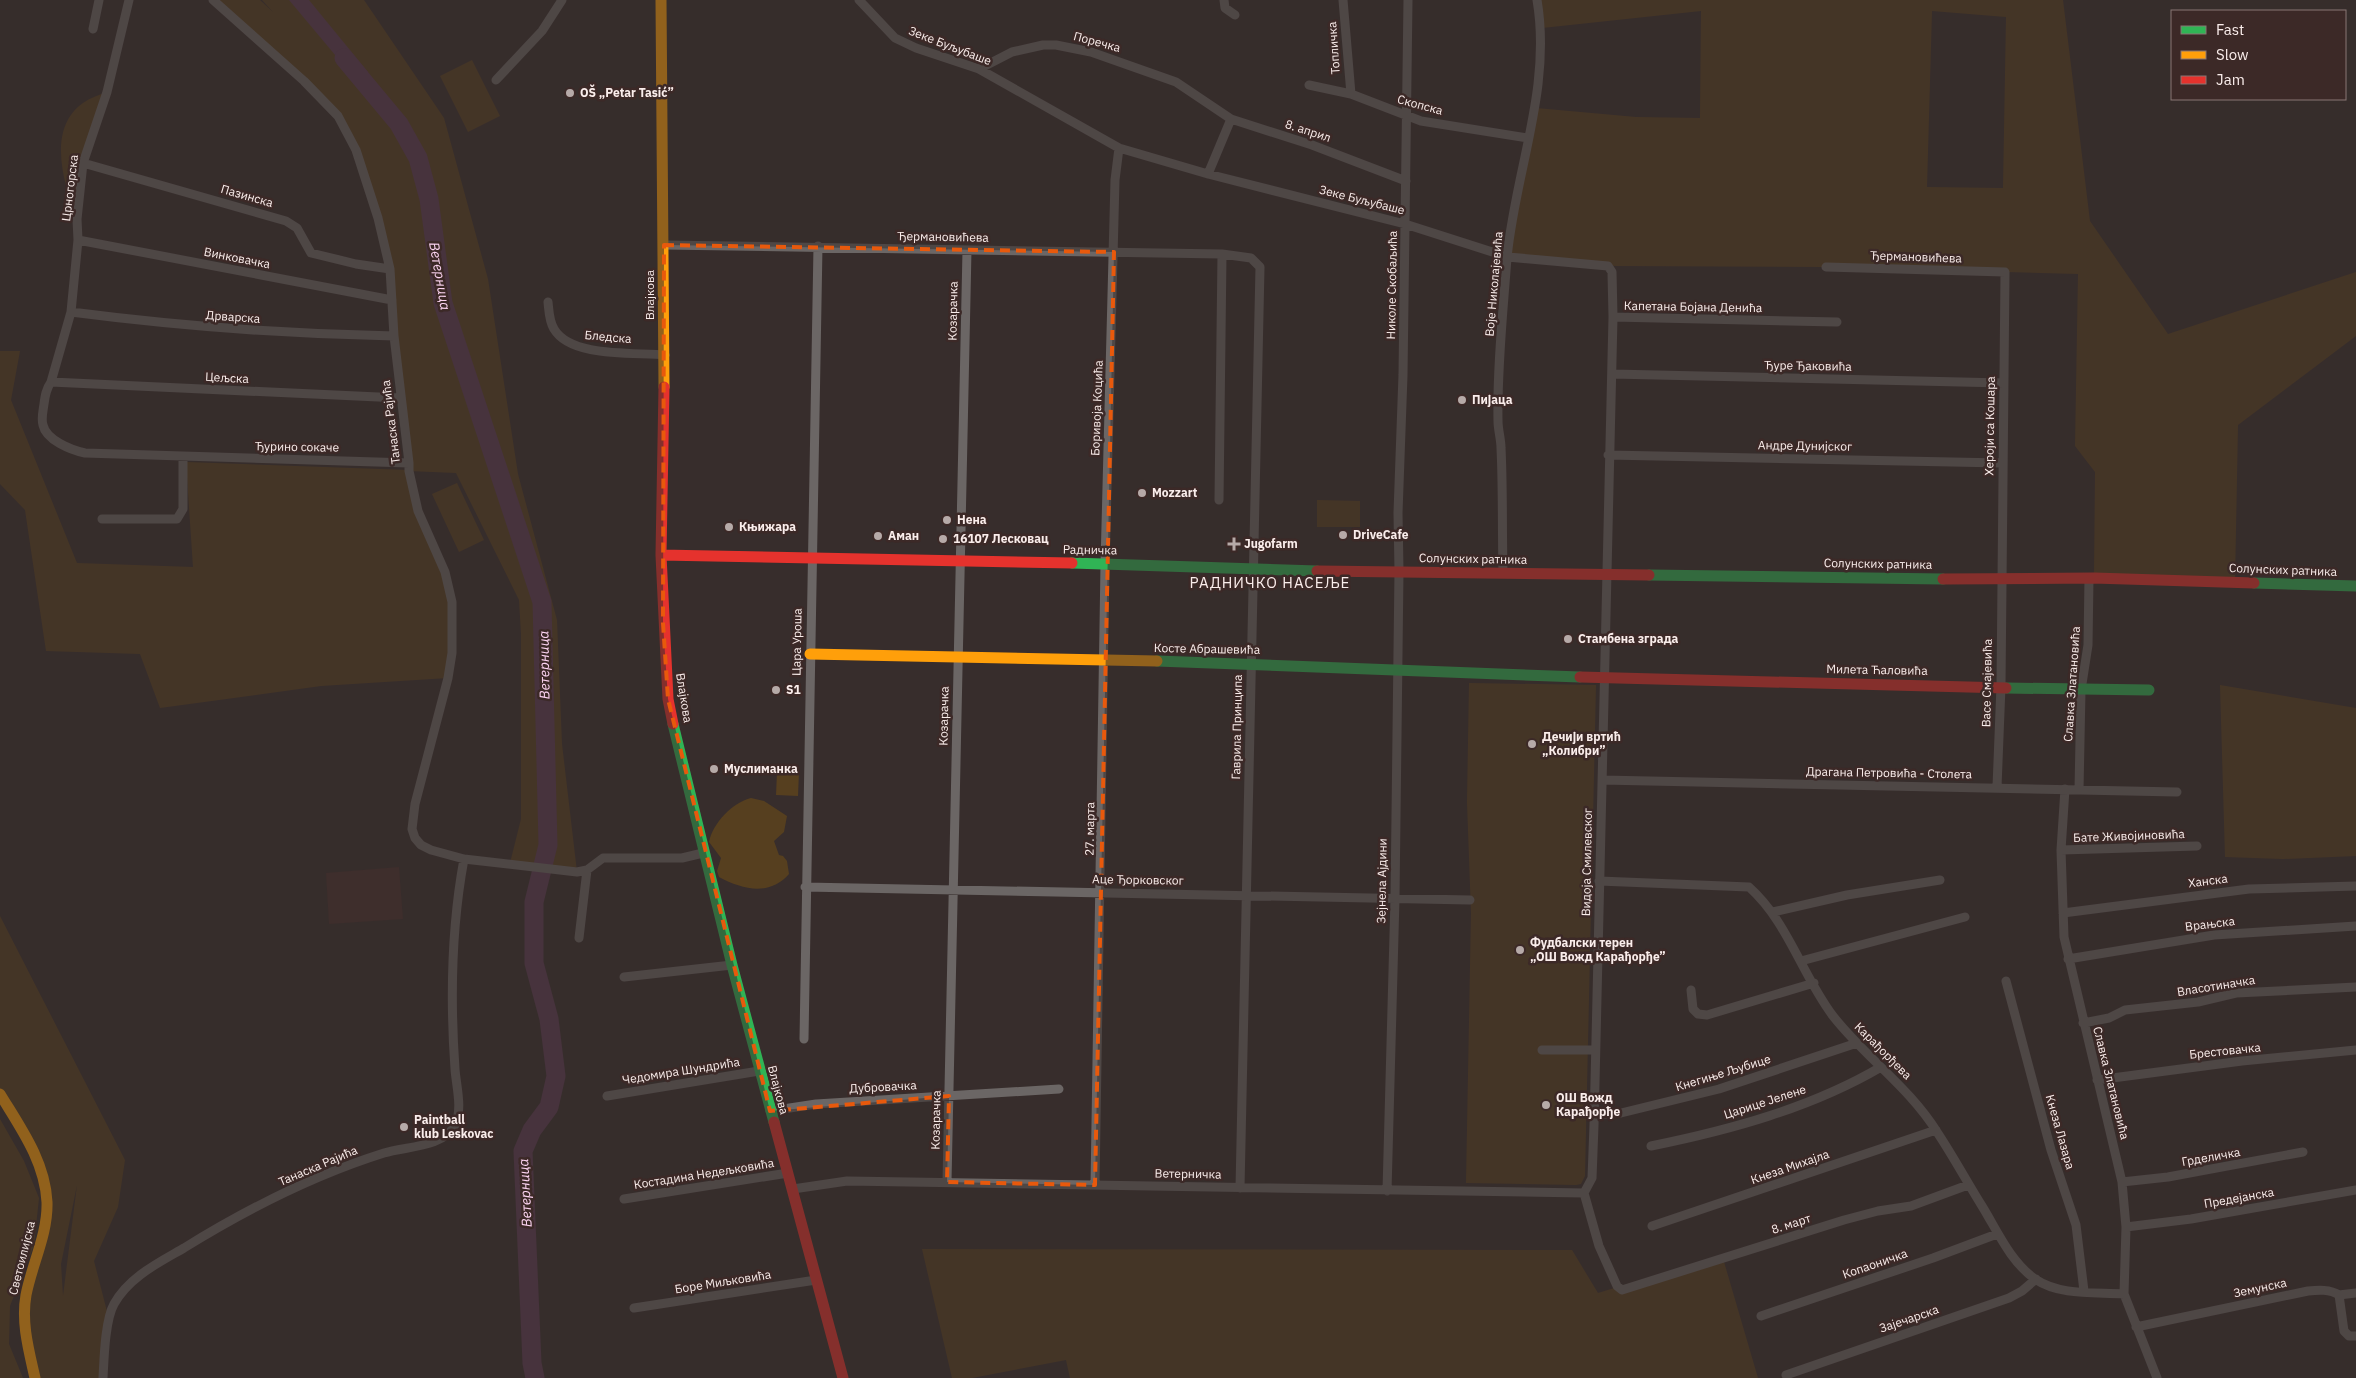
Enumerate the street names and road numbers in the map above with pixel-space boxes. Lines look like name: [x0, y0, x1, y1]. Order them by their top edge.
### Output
street label: Топличка: [1324, 21, 1343, 75]
street label: Зеке Буљубаше: [907, 23, 994, 68]
street label: Поречка: [1072, 28, 1123, 55]
street label: Скопска: [1396, 91, 1445, 118]
street label: 8. април: [1283, 116, 1333, 145]
street label: Црногорска: [58, 153, 81, 222]
street label: Пазинска: [219, 181, 276, 210]
street label: Зеке Буљубаше: [1318, 182, 1407, 217]
street label: Ђермановићева: [897, 228, 990, 245]
street label: Николе Скобаљића: [1383, 230, 1400, 339]
street label: Воје Николајевића: [1481, 230, 1506, 337]
street label: Винковачка: [203, 244, 272, 271]
street label: Ђермановићева: [1870, 247, 1963, 266]
street label: Влајкова: [642, 269, 657, 320]
street label: Козарачка: [944, 281, 961, 341]
street label: Капетана Бојана Денића: [1624, 298, 1763, 315]
street label: Дрварска: [205, 307, 261, 326]
street label: Бледска: [584, 327, 633, 346]
street label: Ђуре Ђаковића: [1764, 357, 1853, 374]
street label: Боривоја Коцића: [1087, 359, 1106, 456]
street label: Цељска: [205, 369, 250, 386]
street label: Хероји са Кошара: [1981, 376, 1998, 476]
street label: Танаска Рајића: [378, 379, 403, 465]
street label: Андре Дунијског: [1758, 437, 1852, 454]
street label: Ђурино сокаче: [255, 438, 340, 455]
street label: Радничка: [1063, 542, 1118, 557]
street label: Солунских ратника: [1419, 550, 1528, 567]
street label: Солунских ратника: [1824, 555, 1933, 572]
street label: Солунских ратника: [2229, 560, 2338, 579]
street label: Цара Уроша: [788, 607, 805, 676]
street label: Славка Златановића: [2060, 625, 2083, 742]
street label: Васе Смајевића: [1978, 638, 1995, 727]
street label: Косте Абрашевића: [1154, 640, 1261, 657]
street label: Милета Ћаловића: [1826, 661, 1928, 678]
street label: Влајкова: [673, 672, 696, 724]
street label: Гаврила Принципа: [1228, 674, 1245, 780]
street label: Козарачка: [935, 686, 952, 746]
street label: Драгана Петровића - Столета: [1806, 764, 1973, 781]
street label: 27. марта: [1082, 801, 1097, 856]
street label: Видоја Смилевског: [1578, 808, 1595, 916]
street label: Бате Живојиновића: [2073, 826, 2186, 845]
street label: Зејнела Ајдини: [1373, 838, 1390, 924]
street label: Аце Ђорковског: [1092, 871, 1184, 888]
street label: Ханска: [2187, 871, 2229, 890]
street label: Врањска: [2184, 913, 2236, 934]
street label: Власотиначка: [2176, 972, 2257, 999]
street label: Карађорђева: [1852, 1019, 1915, 1083]
street label: Славка Златановића: [2090, 1025, 2133, 1141]
street label: Брестовачка: [2188, 1039, 2262, 1062]
street label: Кнегиње Љубице: [1673, 1051, 1773, 1094]
street label: Чедомира Шундрића: [621, 1054, 741, 1087]
street label: Влајкова: [765, 1064, 792, 1117]
street label: Дубровачка: [849, 1077, 918, 1096]
street label: Царице Јелене: [1722, 1081, 1808, 1122]
street label: Козарачка: [927, 1090, 944, 1150]
street label: Кнеза Лазара: [2043, 1093, 2078, 1172]
street label: Танаска Рајића: [276, 1142, 360, 1189]
street label: Грделичка: [2180, 1144, 2242, 1169]
street label: Кнеза Михајла: [1749, 1146, 1832, 1187]
street label: Костадина Недељковића: [633, 1155, 776, 1192]
street label: Ветерничка: [1154, 1165, 1222, 1182]
street label: Предејанска: [2203, 1184, 2276, 1211]
street label: 8. март: [1769, 1210, 1813, 1237]
street label: Светоилијска: [5, 1219, 38, 1296]
street label: Копаоничка: [1840, 1245, 1910, 1282]
street label: Боре Миљковића: [674, 1266, 773, 1297]
street label: Земунска: [2232, 1274, 2288, 1300]
street label: Зајечарска: [1877, 1301, 1941, 1336]

